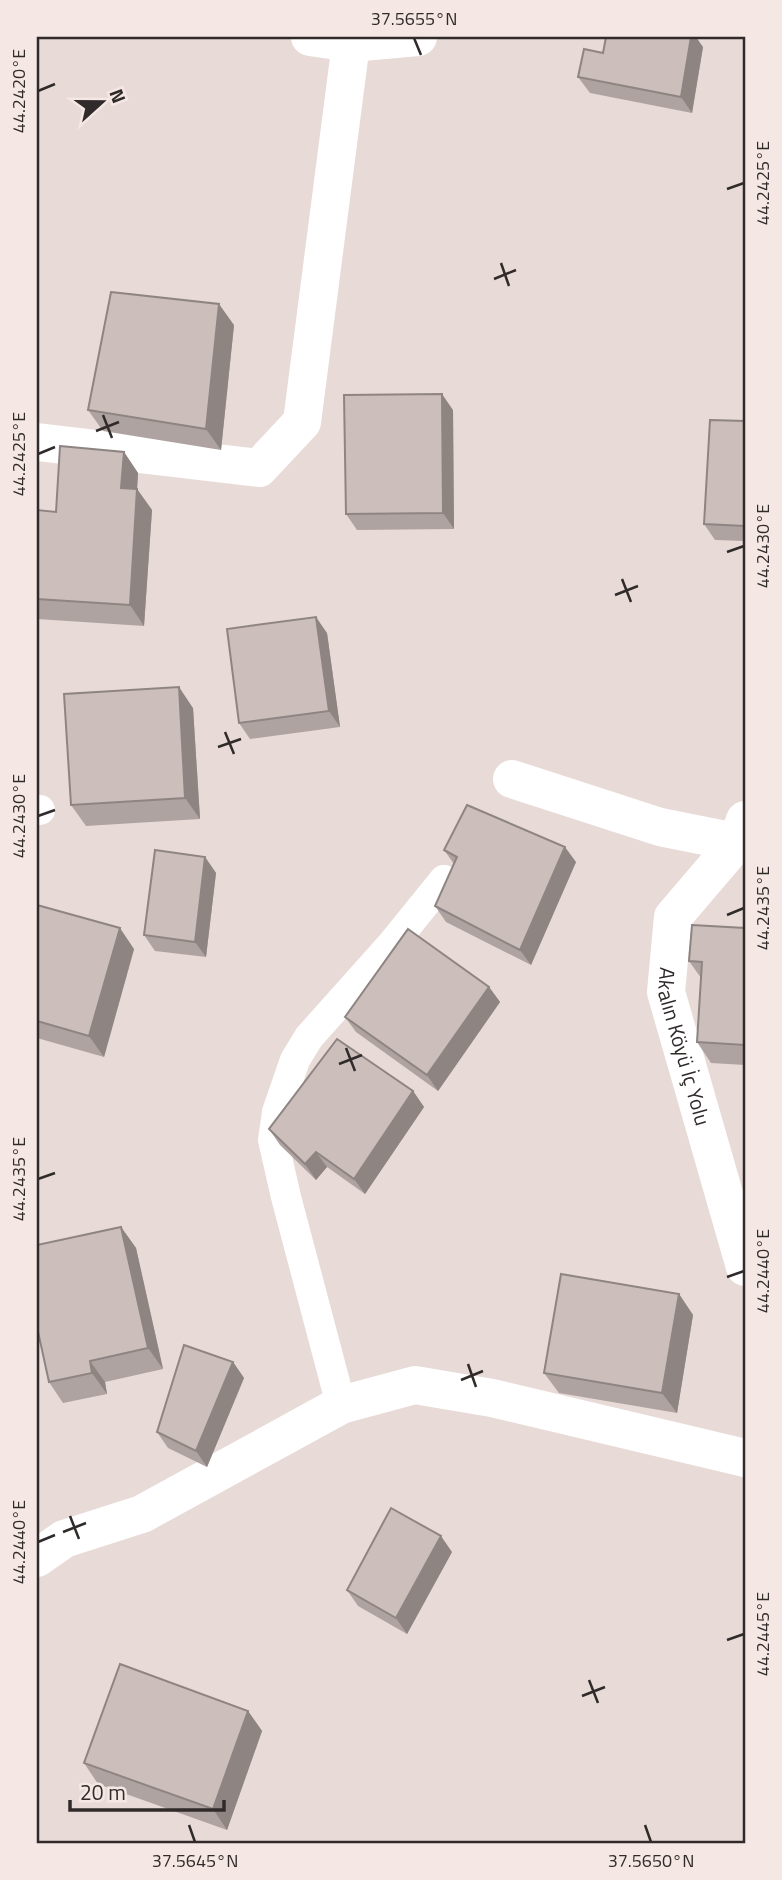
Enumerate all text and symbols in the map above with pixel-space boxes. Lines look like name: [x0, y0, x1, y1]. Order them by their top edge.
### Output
text: 37.5655°N: [371, 5, 457, 32]
text: 44.2420°E: [5, 49, 32, 133]
north arrow: [66, 66, 136, 136]
text: N: [102, 84, 134, 107]
text: 44.2425°E: [749, 141, 776, 225]
text: 44.2425°E: [5, 412, 32, 496]
text: 44.2430°E: [749, 504, 776, 588]
text: 44.2430°E: [5, 774, 32, 858]
text: 44.2435°E: [749, 866, 776, 950]
street label: Akalın Köyü İç Yolu: [650, 966, 719, 1129]
text: 44.2435°E: [5, 1137, 32, 1221]
text: 44.2440°E: [749, 1229, 776, 1313]
text: 44.2440°E: [5, 1500, 32, 1584]
text: 44.2445°E: [749, 1592, 776, 1676]
scale bar: [70, 1768, 224, 1812]
text: 20 m: [80, 1776, 126, 1808]
text: 37.5645°N: [152, 1847, 238, 1874]
text: 37.5650°N: [608, 1847, 694, 1874]

